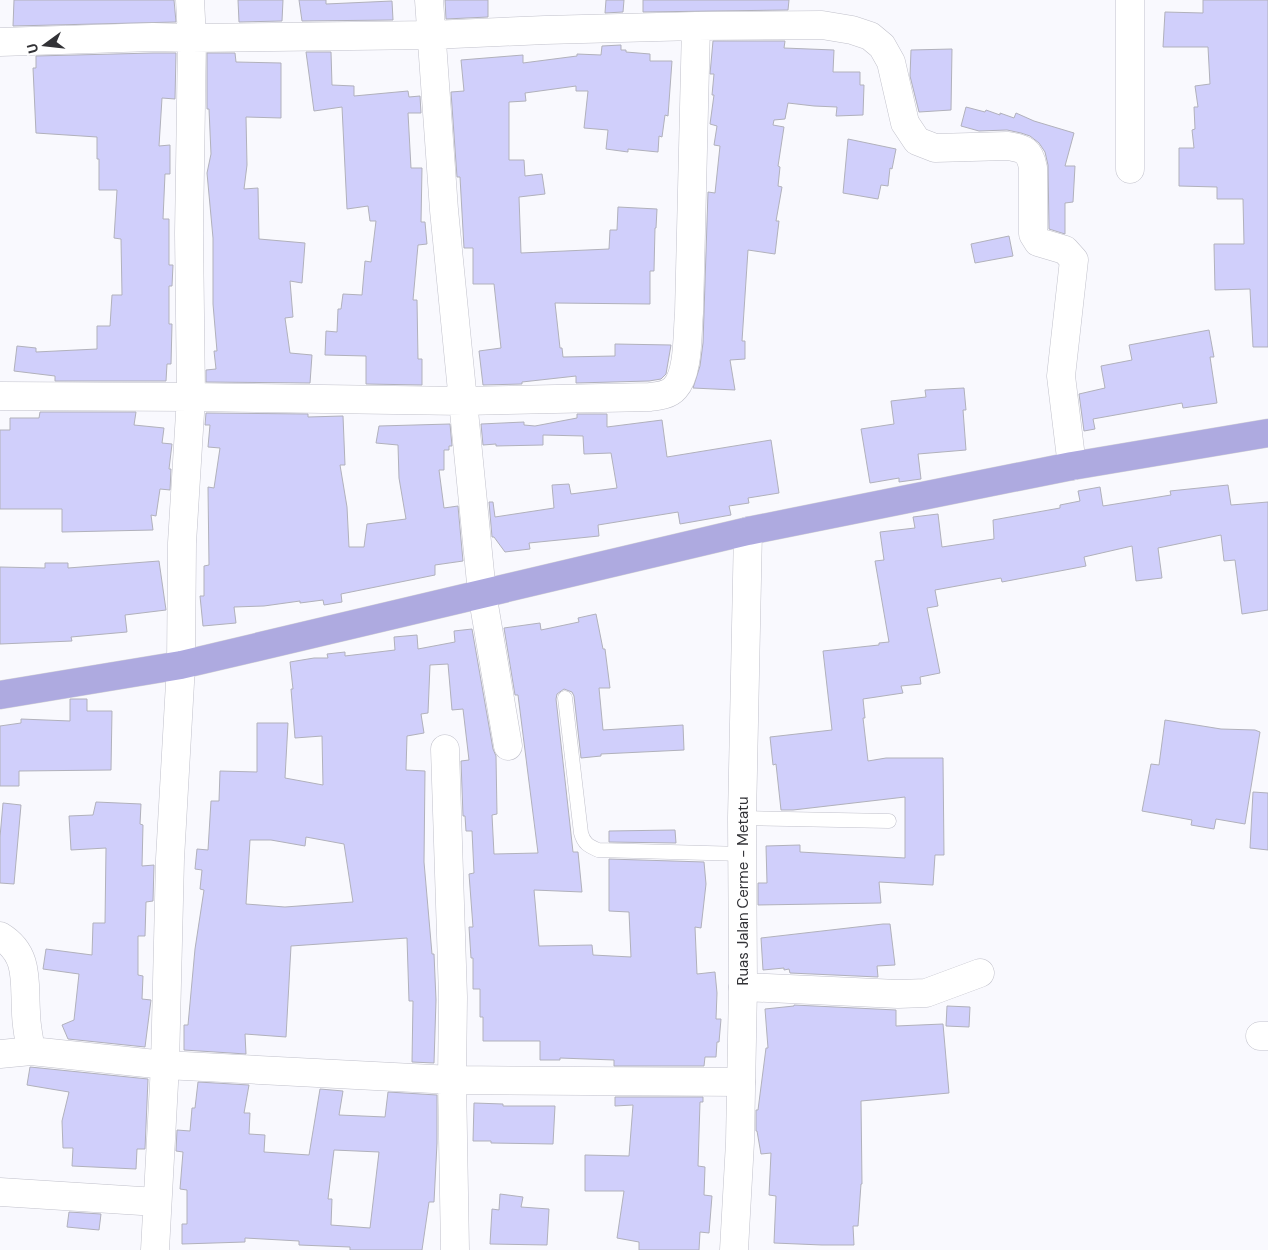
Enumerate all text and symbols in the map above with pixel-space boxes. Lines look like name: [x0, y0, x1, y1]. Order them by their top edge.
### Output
north arrow: [20, 20, 70, 70]
text: U: [23, 41, 42, 55]
street label: Ruas Jalan Cerme - Metatu: [733, 797, 753, 985]

